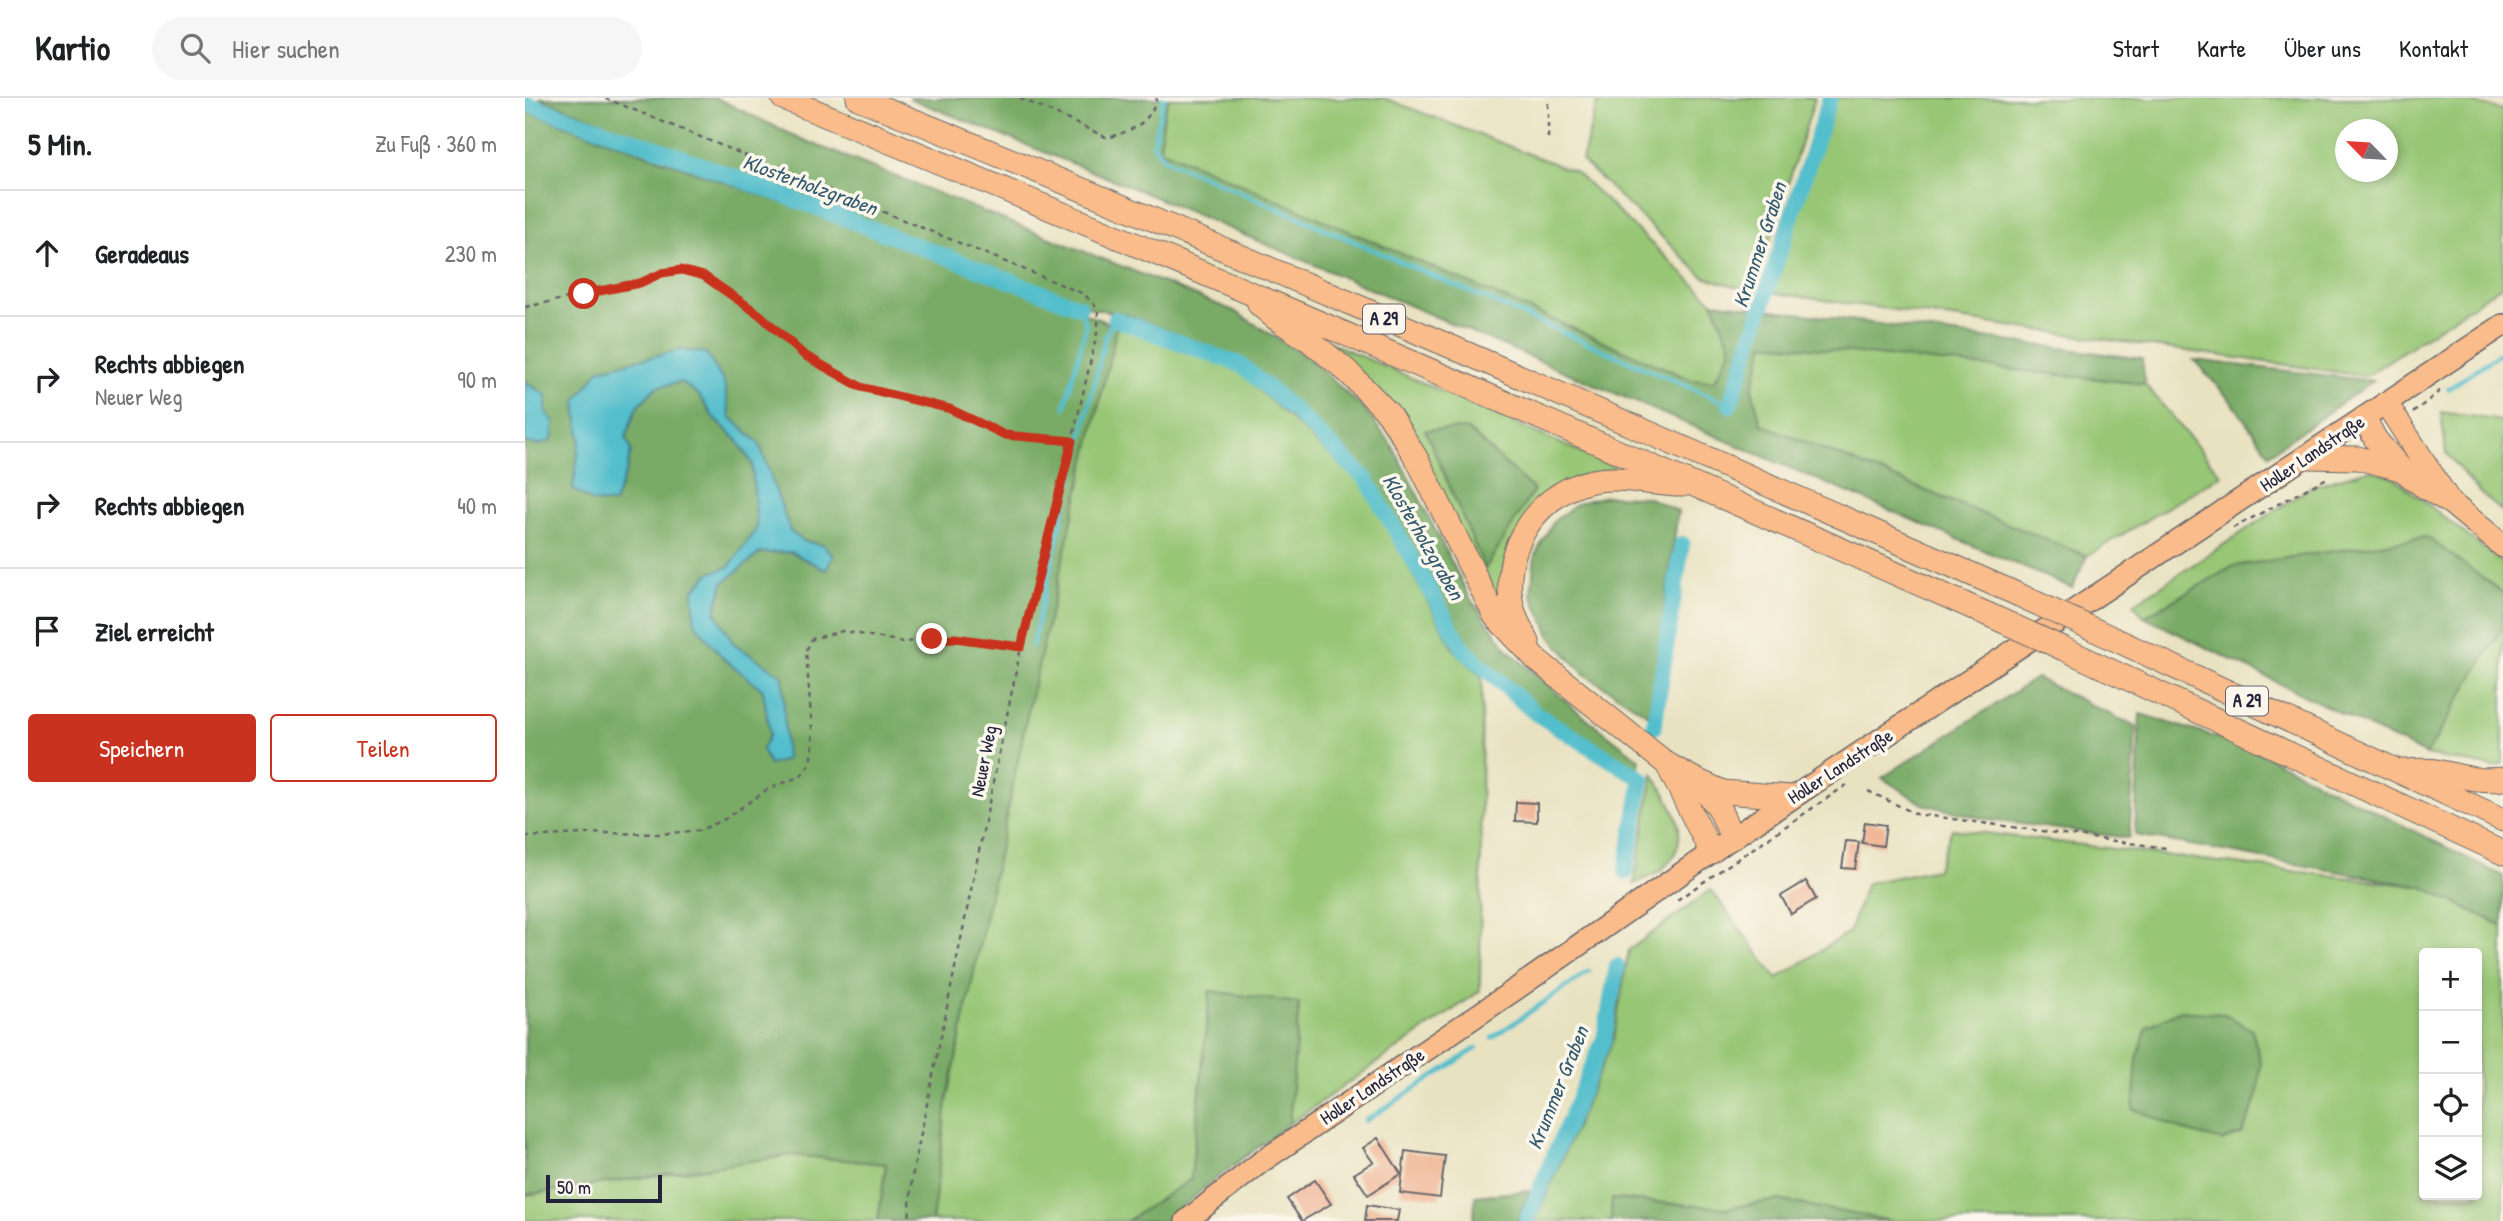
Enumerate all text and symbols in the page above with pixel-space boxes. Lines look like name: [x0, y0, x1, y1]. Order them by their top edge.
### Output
search box: [152, 17, 642, 80]
text: Kartio: [35, 26, 110, 70]
icon: search: [176, 29, 214, 67]
text: Hier suchen: [232, 31, 340, 66]
text: Start: [2113, 32, 2159, 64]
text: Karte: [2197, 32, 2246, 64]
text: Über uns: [2284, 32, 2361, 64]
text: Kontakt: [2399, 32, 2468, 64]
north arrow: [2335, 119, 2398, 182]
text: 5 Min.: [28, 124, 92, 164]
text: Zu Fuß · 360 m: [375, 128, 497, 159]
water label: Klosterholzgraben: [739, 147, 883, 223]
water label: Krummer Graben: [1726, 177, 1794, 311]
icon: ahead: [28, 234, 66, 272]
text: Geradeaus: [95, 236, 189, 271]
text: 230 m: [445, 238, 497, 269]
route start: [568, 278, 599, 309]
road number: A 29: [1363, 304, 1405, 334]
text: Rechts abbiegen: [95, 346, 245, 381]
icon: right: [28, 360, 66, 398]
text: 90 m: [457, 364, 497, 395]
text: Neuer Weg: [95, 381, 182, 412]
street label: Holler Landstraße: [2255, 408, 2370, 498]
water label: Klosterholzgraben: [1376, 469, 1472, 606]
icon: right: [28, 486, 66, 524]
text: Rechts abbiegen: [95, 488, 245, 523]
text: 40 m: [457, 490, 497, 521]
icon: arrive: [28, 612, 66, 650]
text: Ziel erreicht: [95, 614, 214, 649]
route end: [916, 623, 947, 654]
road number: A 29: [2226, 686, 2268, 716]
button: Speichern: [28, 714, 256, 782]
button: Teilen: [270, 714, 497, 782]
street label: Holler Landstraße: [1782, 722, 1898, 810]
street label: Neuer Weg: [963, 723, 1003, 799]
map controls: [2419, 948, 2482, 1200]
button: +: [2419, 948, 2482, 1011]
button: −: [2419, 1011, 2482, 1074]
water label: Krummer Graben: [1520, 1021, 1596, 1154]
street label: Holler Landstraße: [1315, 1041, 1430, 1131]
button: locate: [2419, 1074, 2482, 1137]
button: layers: [2419, 1137, 2482, 1200]
scale bar: [546, 1172, 661, 1204]
text: 50 m: [557, 1174, 591, 1200]

